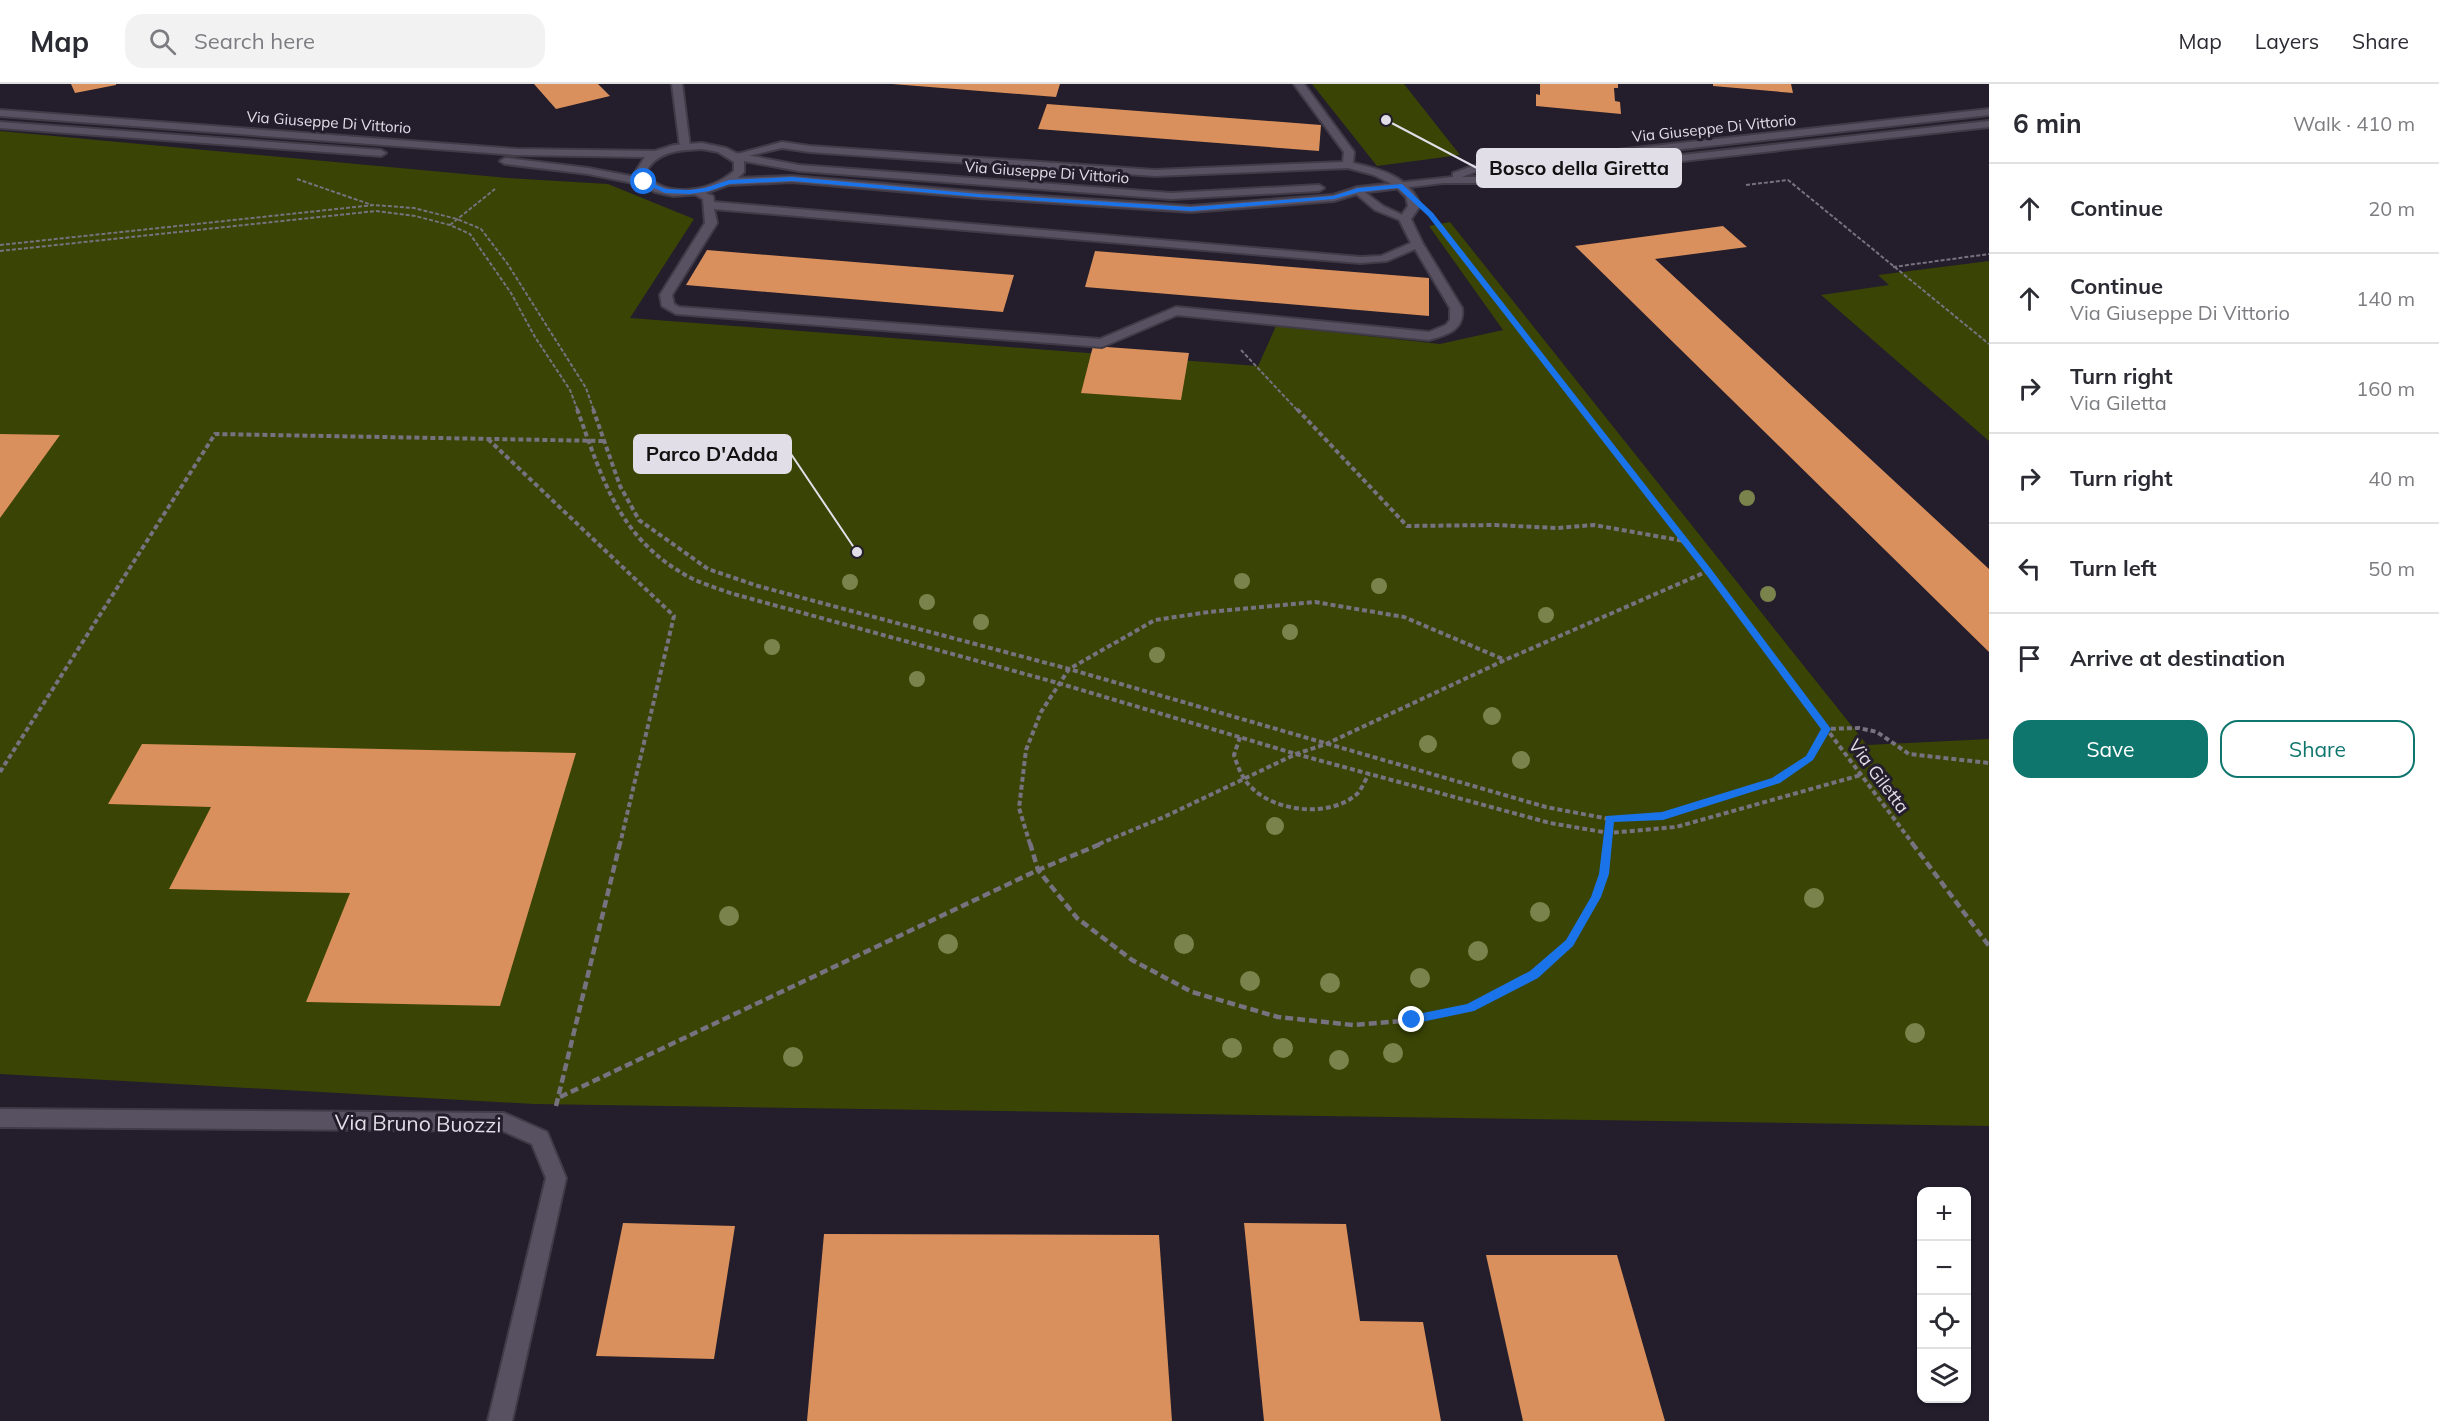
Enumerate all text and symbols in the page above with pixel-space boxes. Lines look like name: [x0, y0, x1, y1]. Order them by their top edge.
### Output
search box: [125, 14, 545, 68]
text: Map: [30, 24, 89, 59]
icon: search: [146, 25, 179, 58]
text: Search here: [194, 27, 315, 55]
text: Map: [2179, 28, 2222, 54]
text: Layers: [2255, 28, 2319, 54]
text: Share: [2352, 28, 2409, 54]
street label: Via Giuseppe Di Vittorio: [246, 107, 412, 137]
text: 6 min: [2013, 107, 2082, 140]
street label: Via Giuseppe Di Vittorio: [1631, 110, 1797, 146]
text: Walk · 410 m: [2293, 111, 2415, 136]
callout: Bosco della Giretta: [1477, 149, 1681, 187]
text: Bosco della Giretta: [1489, 155, 1669, 180]
street label: Via Giuseppe Di Vittorio: [964, 157, 1130, 187]
route start: [630, 168, 656, 194]
icon: ahead: [2013, 192, 2046, 225]
text: Continue: [2070, 194, 2163, 222]
text: 20 m: [2368, 196, 2415, 221]
text: Continue: [2070, 272, 2163, 300]
icon: ahead: [2013, 282, 2046, 315]
text: 140 m: [2356, 286, 2415, 311]
text: Via Giuseppe Di Vittorio: [2070, 300, 2290, 325]
text: Turn right: [2070, 362, 2173, 390]
icon: right: [2013, 372, 2046, 405]
text: 160 m: [2356, 376, 2415, 401]
text: Via Giletta: [2070, 390, 2167, 415]
callout: Parco D'Adda: [634, 435, 791, 473]
text: Parco D'Adda: [646, 441, 778, 466]
icon: right: [2013, 462, 2046, 495]
text: Turn right: [2070, 464, 2173, 492]
text: 40 m: [2368, 466, 2415, 491]
icon: left: [2013, 552, 2046, 585]
text: Turn left: [2070, 554, 2157, 582]
text: 50 m: [2368, 556, 2415, 581]
icon: arrive: [2013, 642, 2046, 675]
text: Arrive at destination: [2070, 644, 2285, 672]
button: Save: [2013, 720, 2208, 778]
button: Share: [2220, 720, 2415, 778]
street label: Via Giletta: [1844, 734, 1914, 818]
route end: [1398, 1006, 1424, 1032]
street label: Via Bruno Buozzi: [334, 1109, 502, 1137]
map controls: [1917, 1187, 1971, 1403]
button: +: [1917, 1187, 1971, 1241]
button: −: [1917, 1241, 1971, 1295]
button: locate: [1917, 1295, 1971, 1349]
button: layers: [1917, 1349, 1971, 1403]

